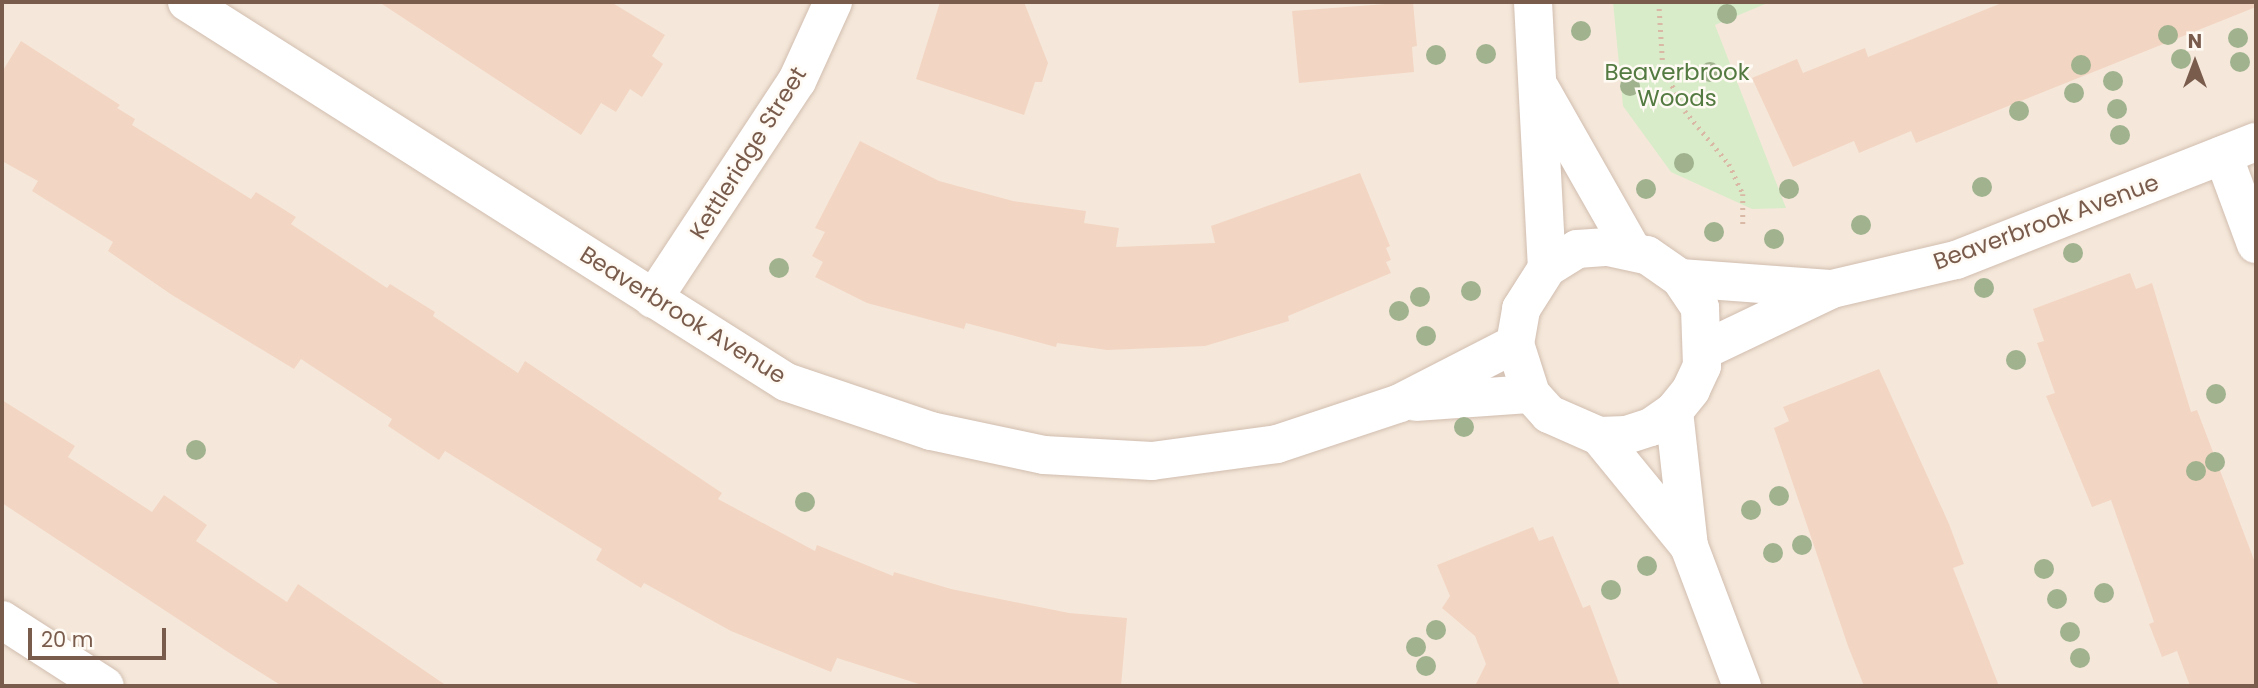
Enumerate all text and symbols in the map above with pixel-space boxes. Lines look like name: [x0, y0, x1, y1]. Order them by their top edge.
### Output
north arrow: [2160, 28, 2230, 98]
text: N: [2188, 28, 2202, 55]
park label: Beaverbrook Woods: [1604, 58, 1750, 112]
street label: Kettleridge Street: [684, 62, 812, 244]
street label: Beaverbrook Avenue: [1930, 168, 2162, 276]
street label: Beaverbrook Avenue: [575, 240, 791, 390]
scale bar: [32, 614, 170, 658]
text: 20 m: [41, 625, 94, 654]

